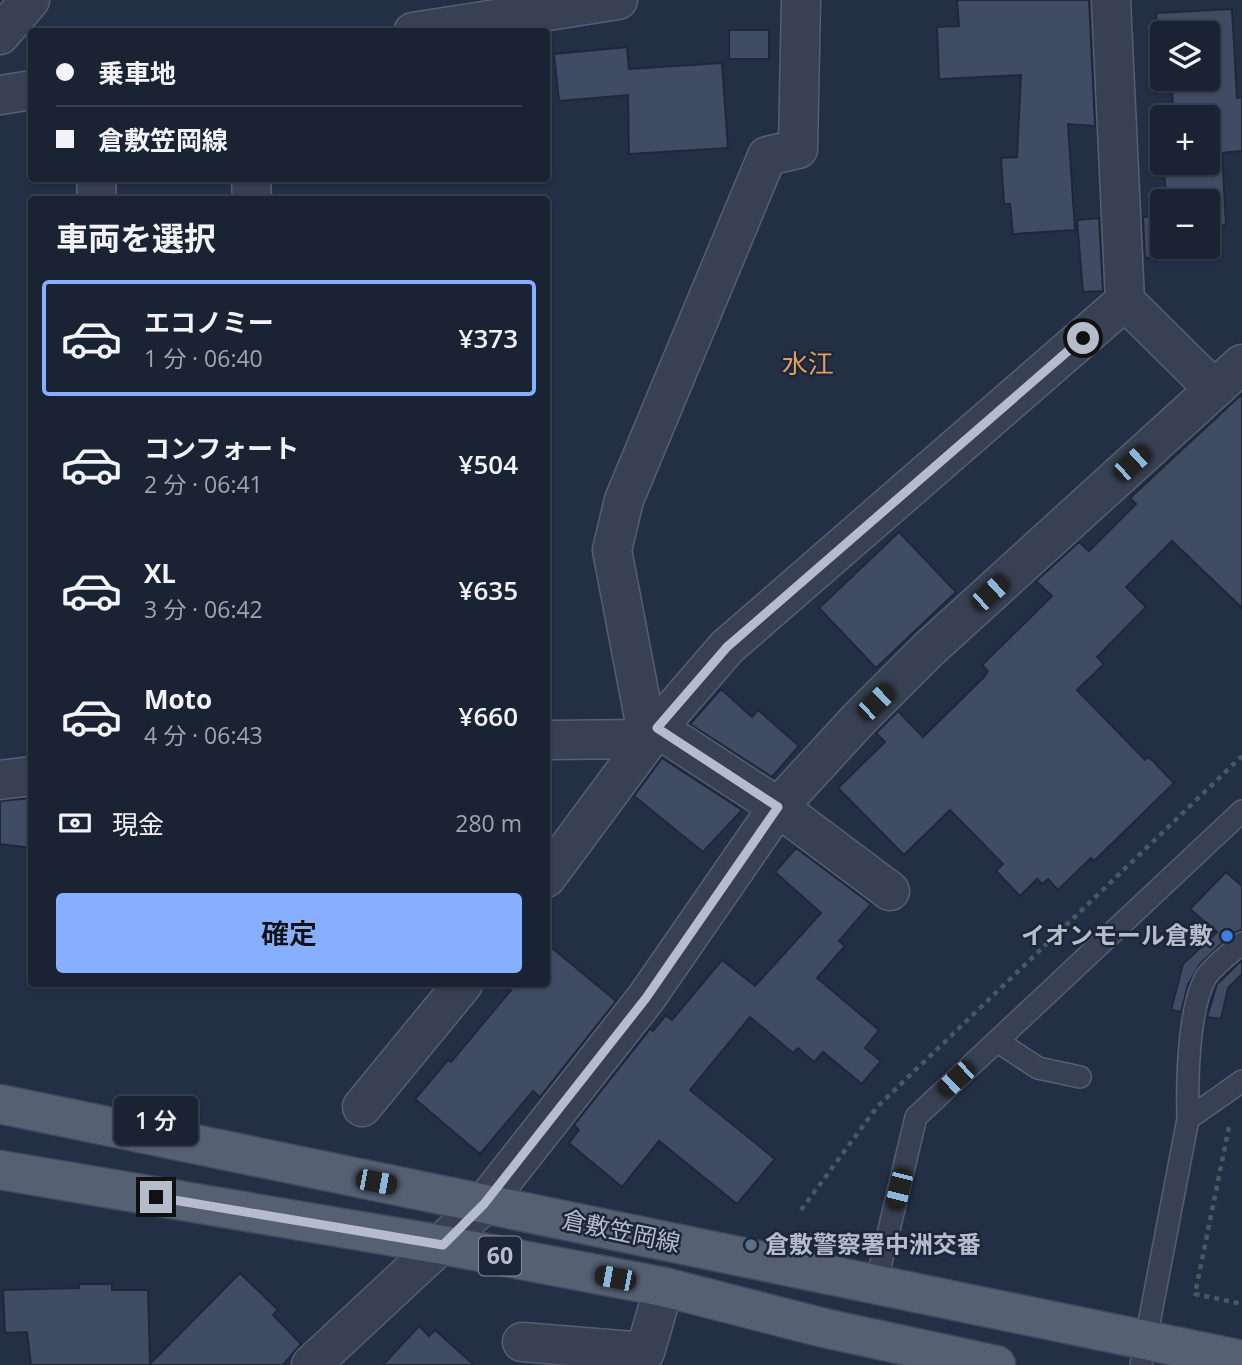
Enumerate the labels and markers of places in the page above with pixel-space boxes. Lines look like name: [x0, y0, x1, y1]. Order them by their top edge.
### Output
place label: イオンモール倉敷: [1021, 918, 1213, 951]
marker: イオンモール倉敷: [1219, 928, 1235, 944]
place label: 倉敷警察署中洲交番: [765, 1227, 981, 1260]
marker: 倉敷警察署中洲交番: [743, 1237, 759, 1253]

